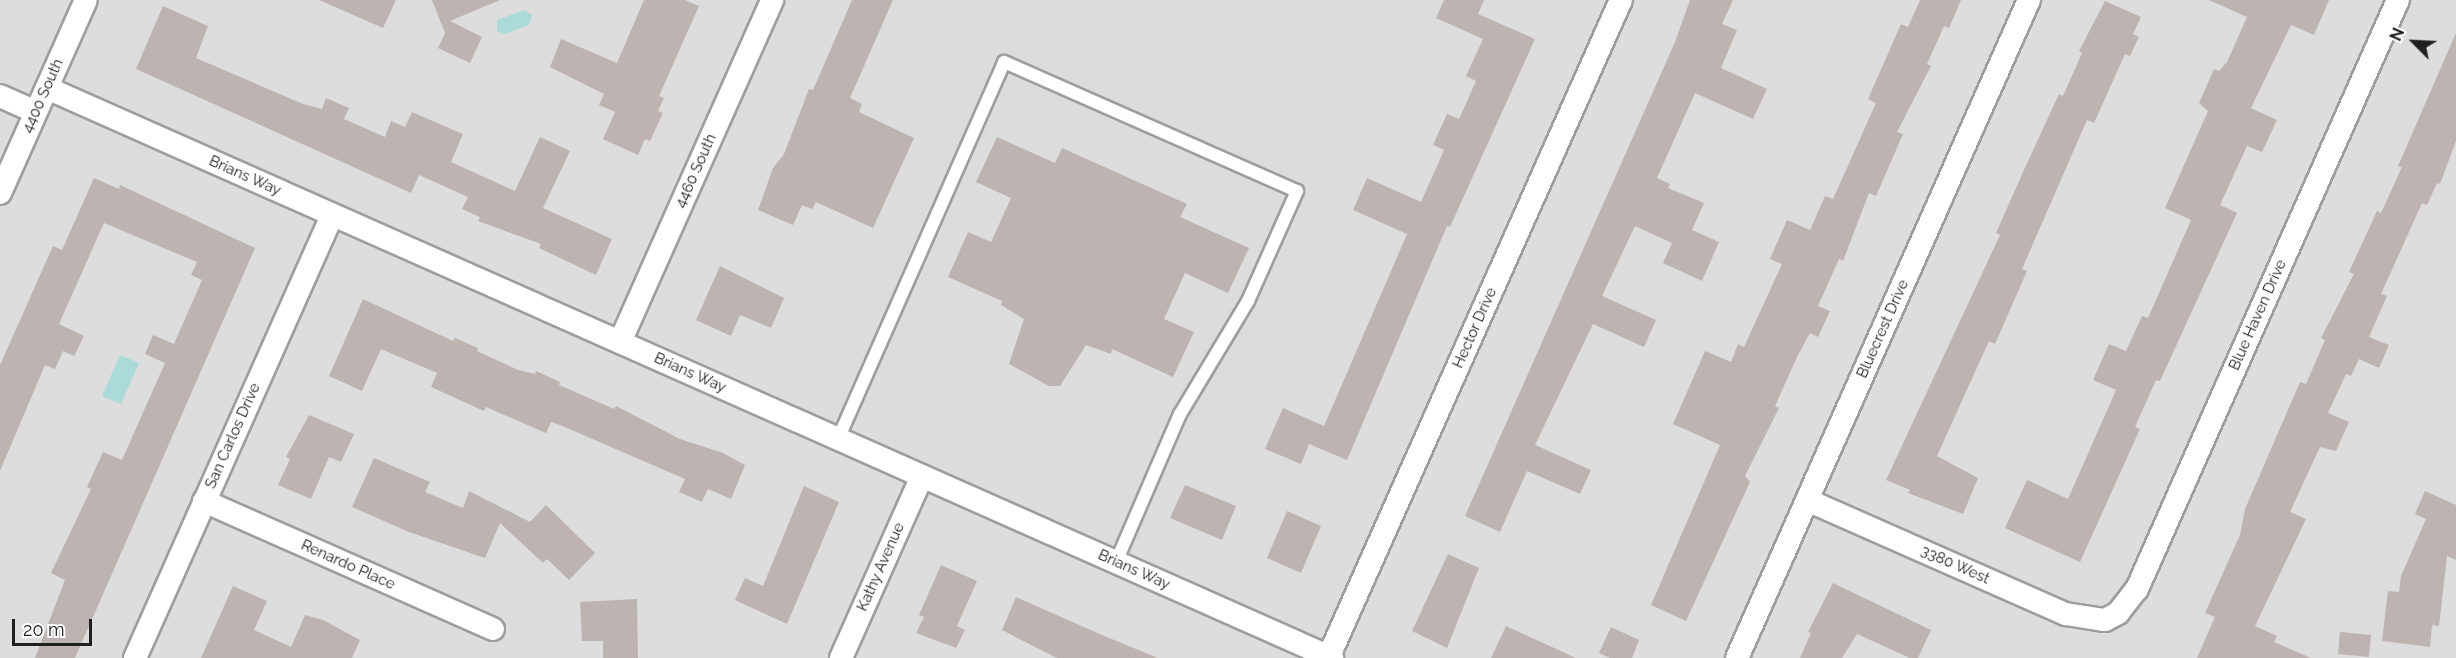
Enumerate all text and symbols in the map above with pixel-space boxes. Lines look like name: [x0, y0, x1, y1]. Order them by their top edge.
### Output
north arrow: [2384, 12, 2444, 72]
text: N: [2386, 25, 2408, 44]
street label: 4400 South: [19, 56, 67, 136]
street label: 4460 South: [672, 131, 720, 211]
street label: Brians Way: [206, 152, 284, 200]
street label: Blue Haven Drive: [2225, 257, 2291, 373]
street label: Bluecrest Drive: [1853, 277, 1913, 381]
street label: Hector Drive: [1449, 285, 1501, 371]
street label: Brians Way: [651, 349, 729, 397]
street label: San Carlos Drive: [202, 381, 264, 491]
street label: Kathy Avenue: [853, 520, 909, 614]
street label: Renardo Place: [298, 536, 398, 594]
street label: 3380 West: [1918, 542, 1992, 588]
street label: Brians Way: [1095, 546, 1173, 594]
scale bar: [15, 607, 94, 645]
text: 20 m: [23, 619, 65, 640]

